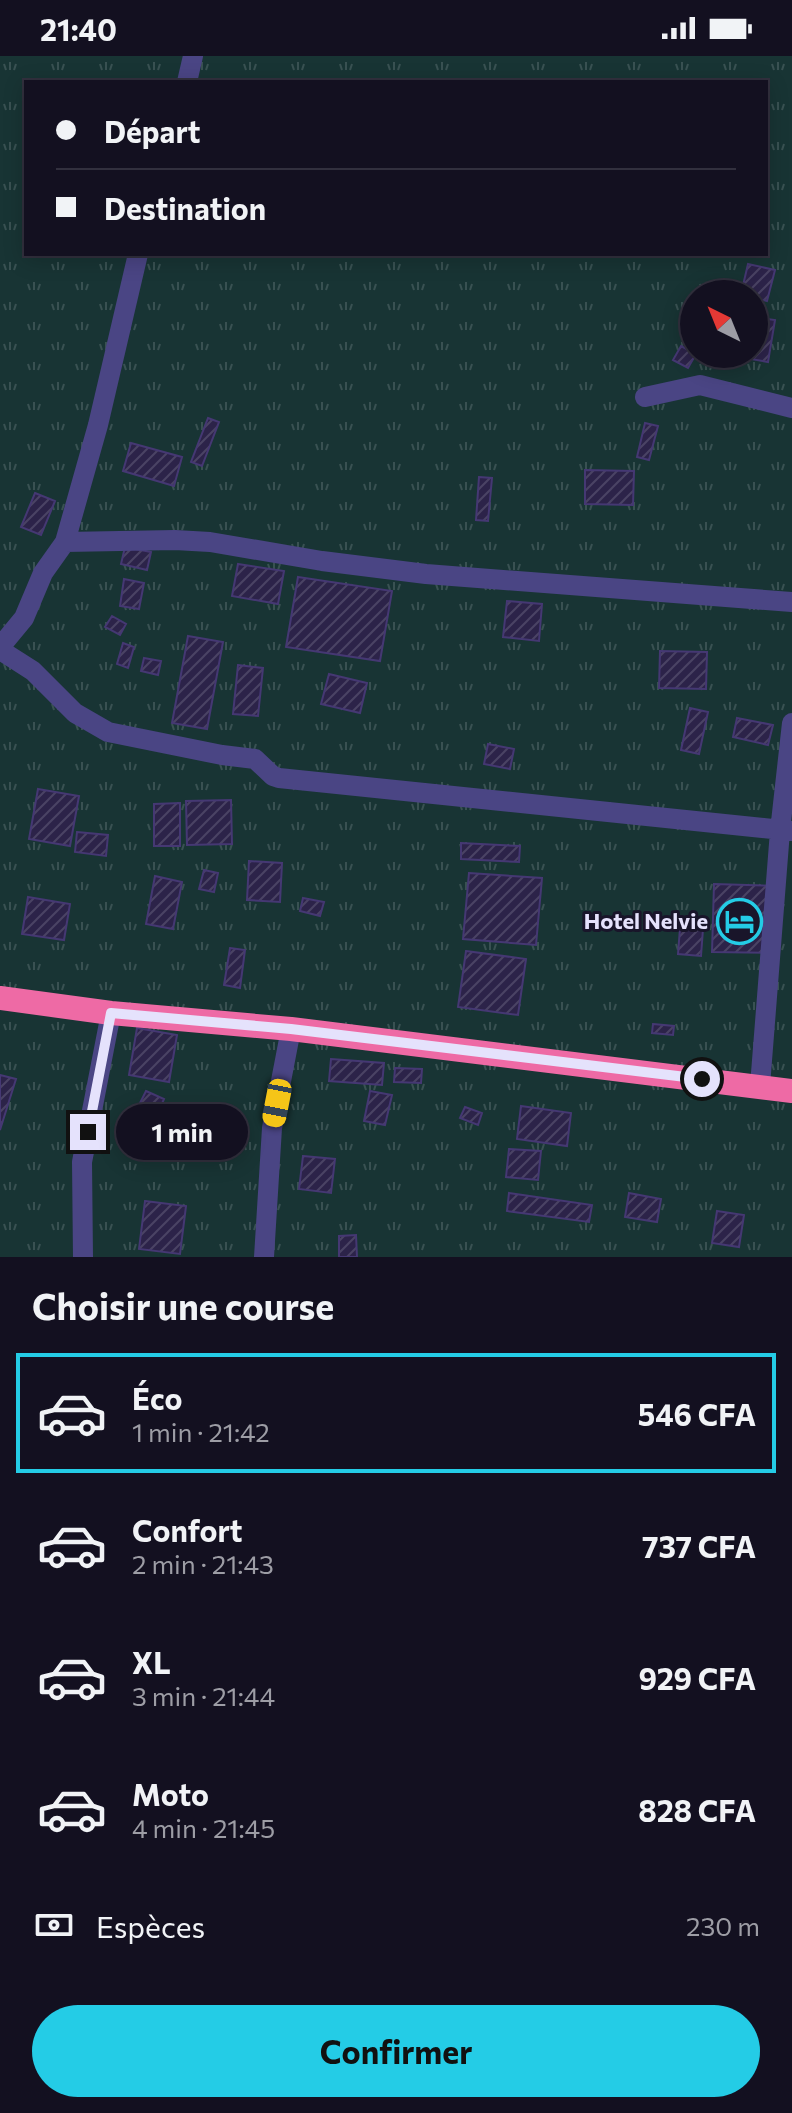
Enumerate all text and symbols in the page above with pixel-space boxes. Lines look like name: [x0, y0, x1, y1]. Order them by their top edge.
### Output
text: 21:40: [40, 10, 117, 47]
text: Départ: [104, 112, 200, 149]
text: Destination: [104, 189, 266, 226]
north arrow: [680, 280, 768, 368]
map controls: [680, 280, 768, 368]
hotel icon: Hotel Nelvie: [715, 897, 763, 945]
place label: Hotel Nelvie: [584, 907, 708, 934]
route start: [684, 1061, 720, 1097]
car: [261, 1077, 293, 1129]
callout: 1 min: [116, 1104, 248, 1160]
route end: [70, 1114, 106, 1150]
text: 1 min: [151, 1116, 213, 1147]
text: Choisir une course: [32, 1283, 334, 1327]
icon: car: [36, 1377, 108, 1449]
text: Éco: [132, 1379, 182, 1416]
text: 546 CFA: [638, 1395, 756, 1432]
text: 1 min · 21:42: [132, 1416, 270, 1447]
icon: car: [36, 1509, 108, 1581]
text: Confort: [132, 1511, 243, 1548]
text: 737 CFA: [642, 1527, 756, 1564]
text: 2 min · 21:43: [132, 1548, 274, 1579]
icon: car: [36, 1641, 108, 1713]
text: XL: [132, 1643, 171, 1680]
text: 929 CFA: [638, 1659, 756, 1696]
text: 3 min · 21:44: [132, 1680, 275, 1711]
icon: car: [36, 1773, 108, 1845]
text: Moto: [132, 1775, 209, 1812]
text: 828 CFA: [638, 1791, 756, 1828]
text: 4 min · 21:45: [132, 1812, 275, 1843]
icon: cash: [32, 1903, 76, 1947]
text: Espèces: [96, 1907, 205, 1944]
text: 230 m: [686, 1910, 760, 1941]
button: Confirmer: [32, 2005, 760, 2097]

